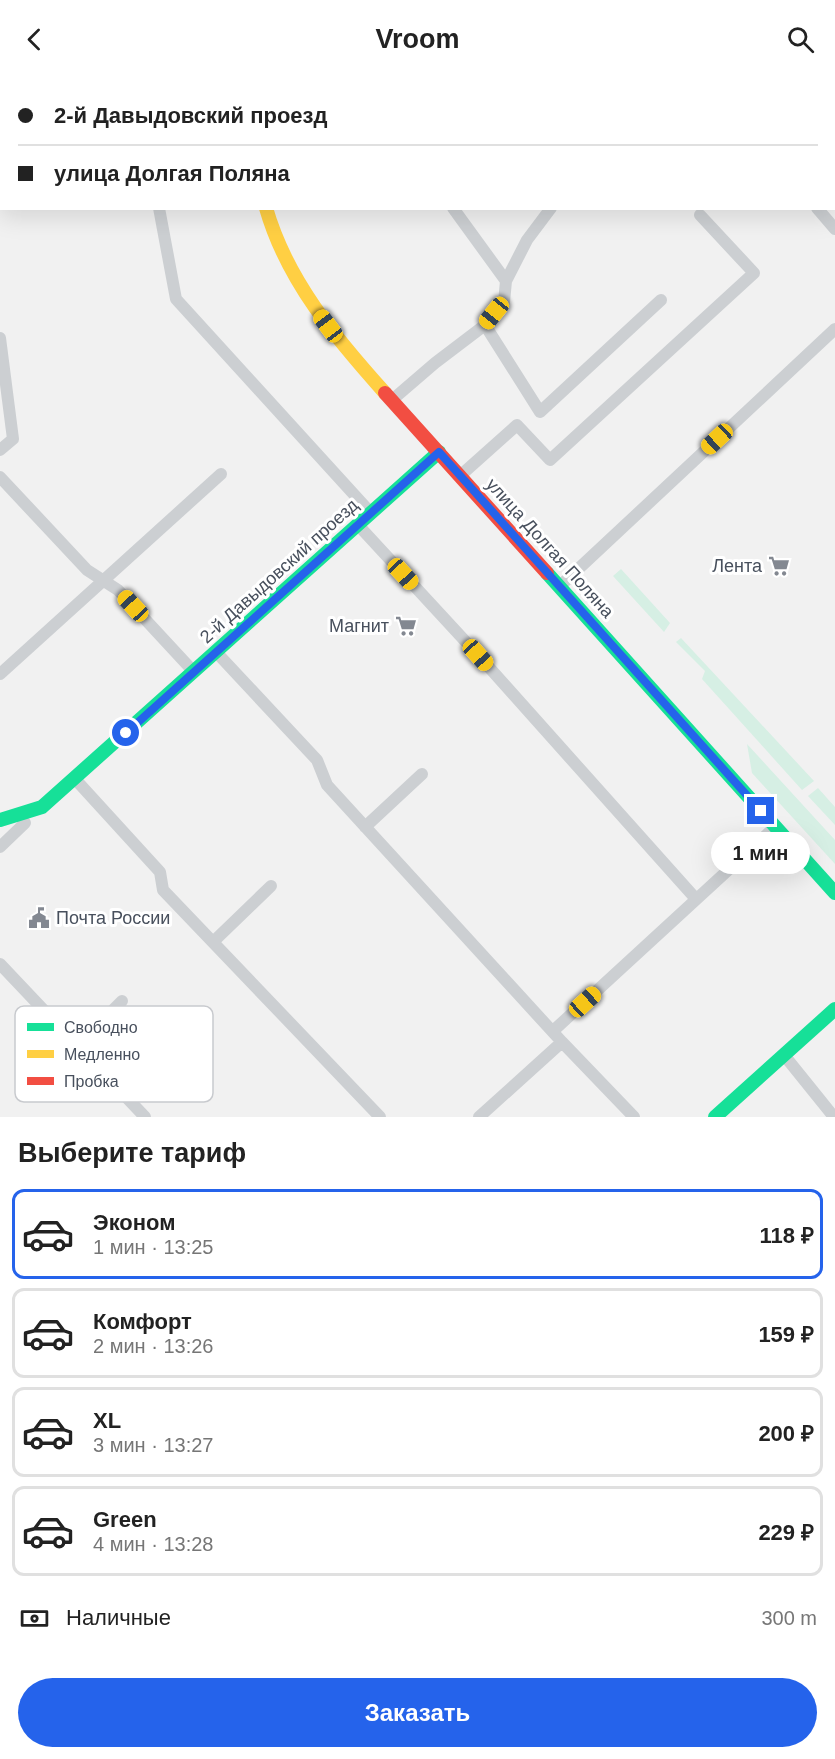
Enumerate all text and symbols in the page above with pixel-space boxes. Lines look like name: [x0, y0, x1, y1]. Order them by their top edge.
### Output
icon: back: [18, 23, 51, 56]
icon: search: [784, 23, 817, 56]
text: Vroom: [375, 24, 460, 54]
text: 2-й Давыдовский проезд: [54, 103, 328, 128]
text: улица Долгая Поляна: [54, 161, 290, 186]
car: [476, 293, 512, 333]
car: [310, 306, 346, 346]
car: [698, 420, 736, 458]
street label: улица Долгая Поляна: [482, 474, 619, 623]
street label: 2-й Давыдовский проезд: [196, 495, 362, 647]
supermarket icon: Лента: [767, 554, 791, 578]
car: [384, 555, 422, 593]
place label: Лента: [712, 556, 763, 576]
car: [114, 587, 152, 625]
supermarket icon: Магнит: [394, 614, 418, 638]
place label: Магнит: [329, 616, 389, 636]
car: [459, 636, 497, 674]
route start: [112, 719, 139, 746]
route end: [747, 797, 774, 824]
callout: 1 мин: [712, 832, 810, 874]
text: 1 мин: [733, 842, 788, 864]
public building icon: Почта России: [27, 906, 51, 930]
place label: Почта России: [56, 908, 170, 928]
car: [566, 983, 604, 1021]
legend: [15, 1006, 213, 1102]
text: Свободно: [64, 1019, 138, 1036]
text: Медленно: [64, 1046, 140, 1063]
text: Пробка: [64, 1073, 119, 1090]
text: Выберите тариф: [18, 1138, 246, 1168]
icon: car: [21, 1207, 75, 1261]
text: Эконом: [93, 1210, 176, 1235]
text: 118 ₽: [760, 1223, 814, 1248]
text: 1 мин · 13:25: [93, 1236, 213, 1258]
icon: car: [21, 1306, 75, 1360]
text: Комфорт: [93, 1309, 192, 1334]
text: 159 ₽: [758, 1322, 814, 1347]
text: 2 мин · 13:26: [93, 1335, 213, 1357]
icon: car: [21, 1405, 75, 1459]
text: XL: [93, 1408, 121, 1433]
text: 200 ₽: [758, 1421, 814, 1446]
text: 3 мин · 13:27: [93, 1434, 213, 1456]
icon: car: [21, 1504, 75, 1558]
text: Green: [93, 1507, 157, 1532]
text: 229 ₽: [758, 1520, 814, 1545]
text: 4 мин · 13:28: [93, 1533, 213, 1555]
icon: cash: [18, 1602, 51, 1635]
text: Наличные: [66, 1605, 171, 1630]
text: 300 m: [761, 1607, 817, 1629]
button: Заказать: [18, 1678, 817, 1747]

